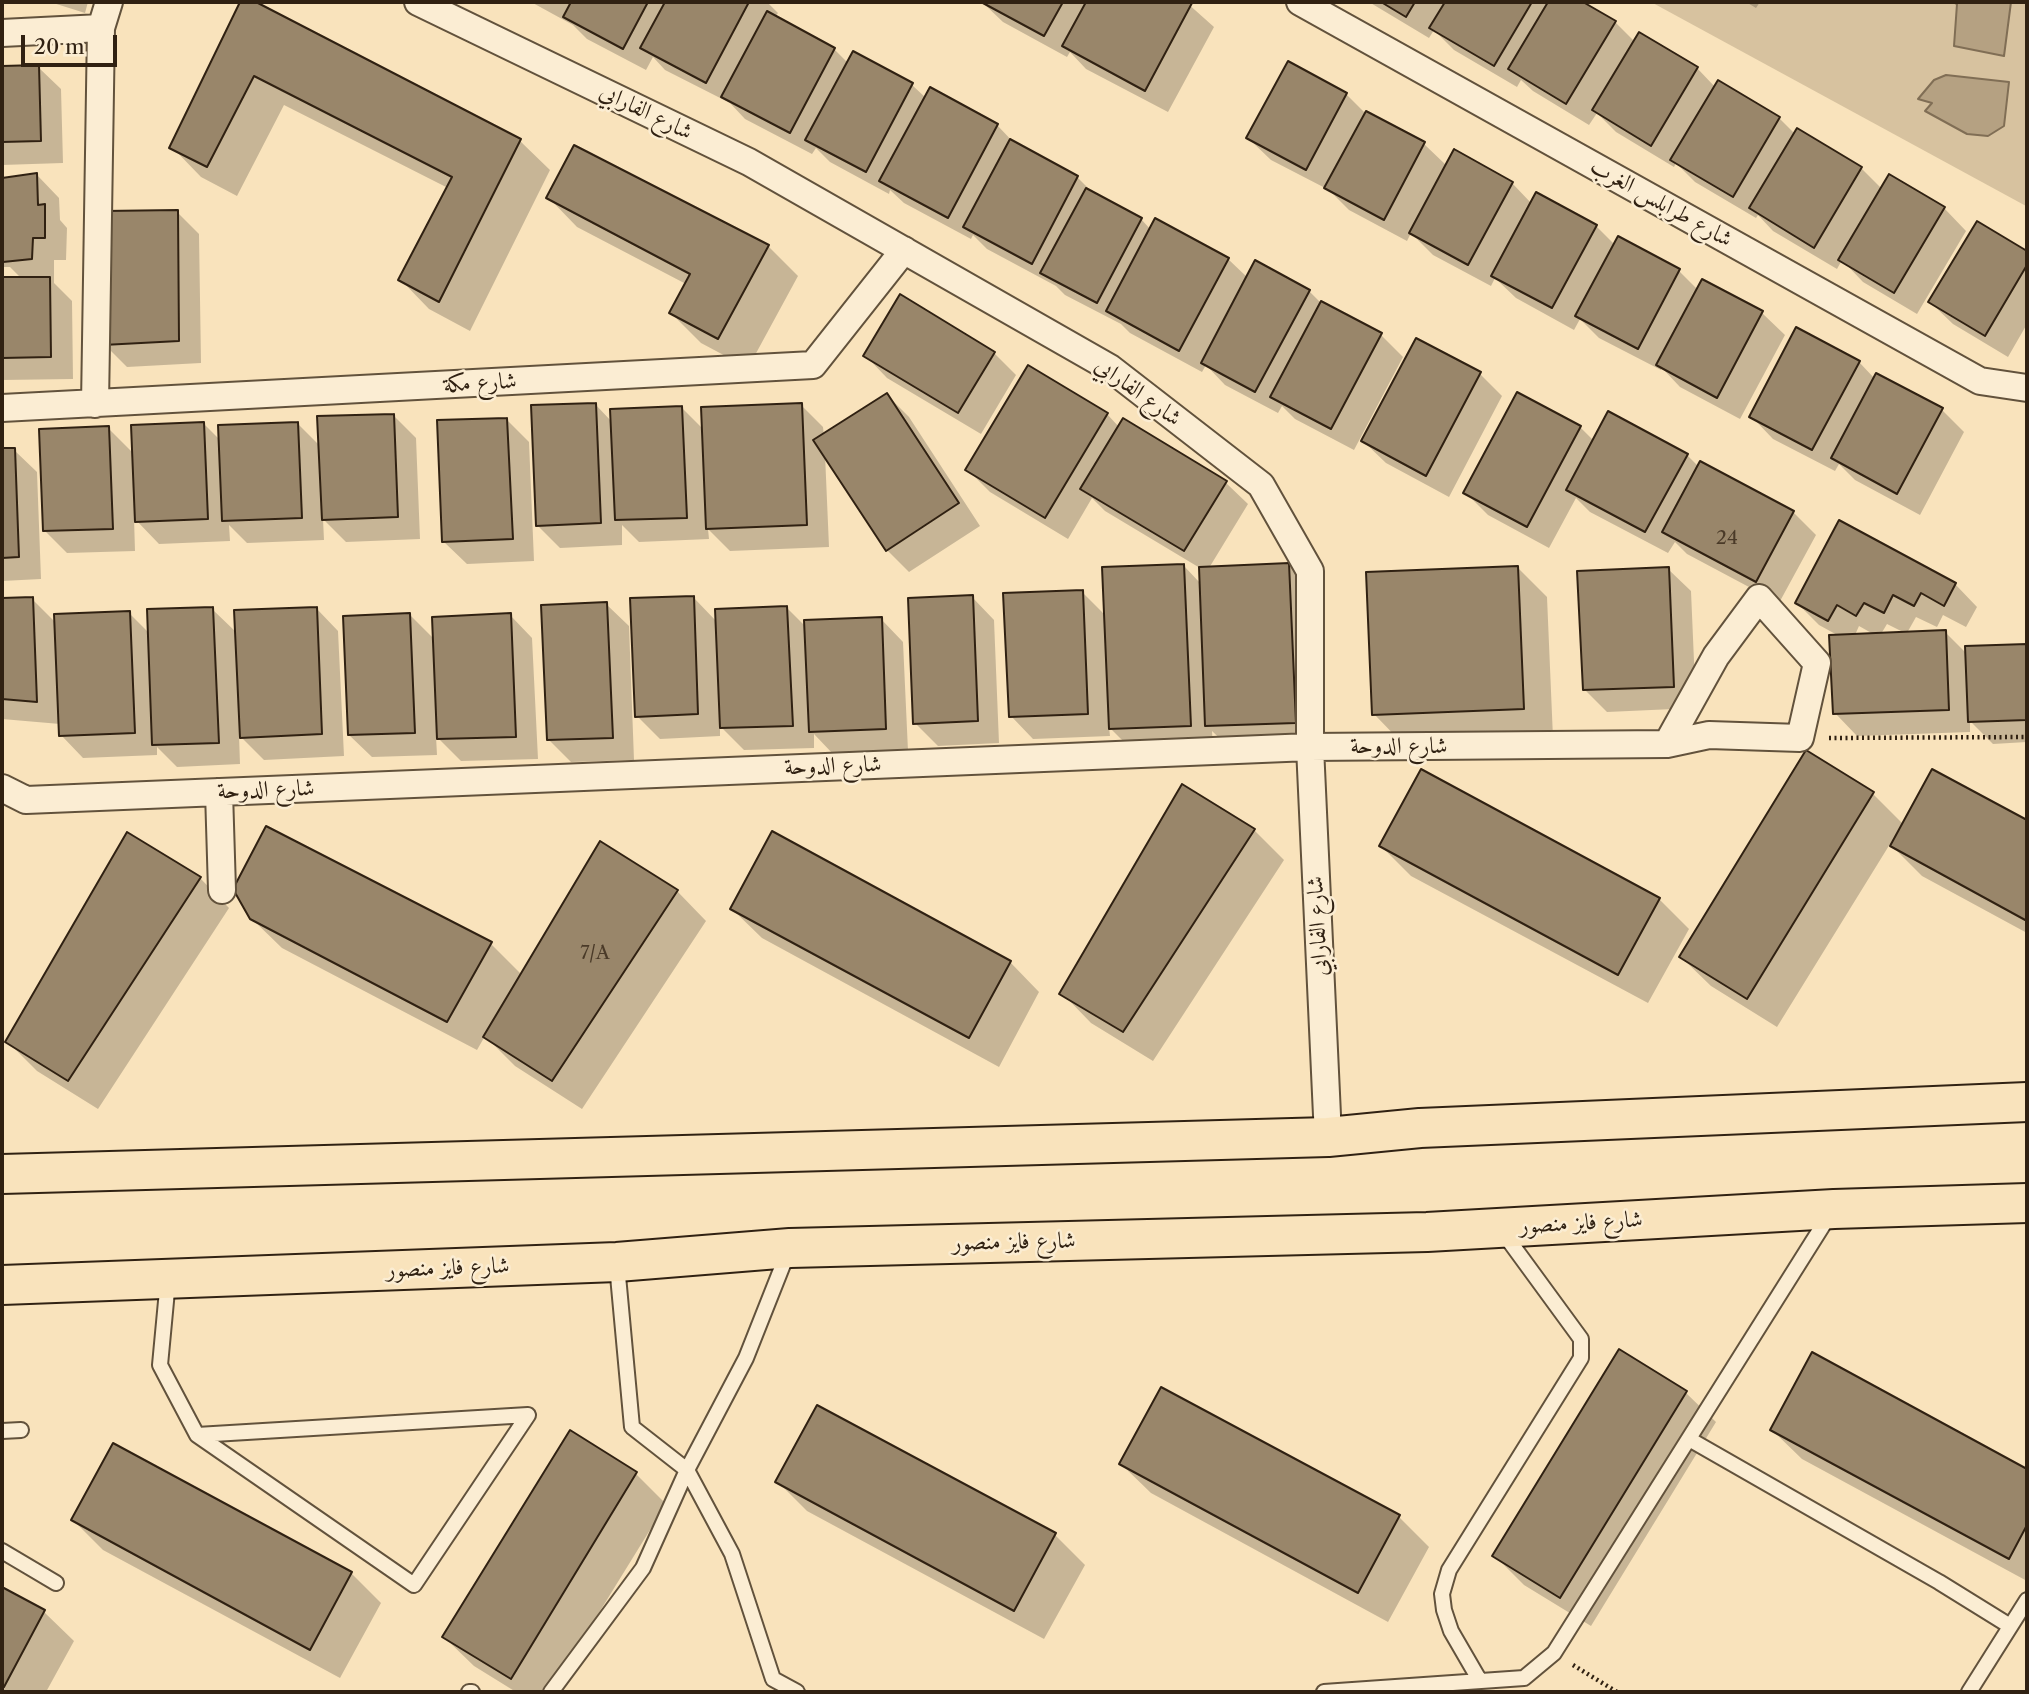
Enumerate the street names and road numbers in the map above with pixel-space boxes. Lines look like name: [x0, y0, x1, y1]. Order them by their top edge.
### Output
street label: شارع الفارابي: [595, 78, 697, 146]
street label: شارع طرابلس الغرب: [1585, 153, 1737, 253]
street label: شارع الفارابي: [1089, 351, 1187, 433]
street label: شارع مكة: [443, 367, 517, 399]
street label: شارع الدوحة: [1350, 732, 1448, 760]
street label: شارع الدوحة: [784, 751, 882, 781]
street label: شارع الدوحة: [217, 775, 315, 805]
street label: شارع الفارابي: [1302, 875, 1334, 977]
street label: شارع فايز منصور: [1519, 1206, 1643, 1240]
street label: شارع فايز منصور: [952, 1227, 1076, 1257]
street label: شارع فايز منصور: [386, 1252, 510, 1284]

